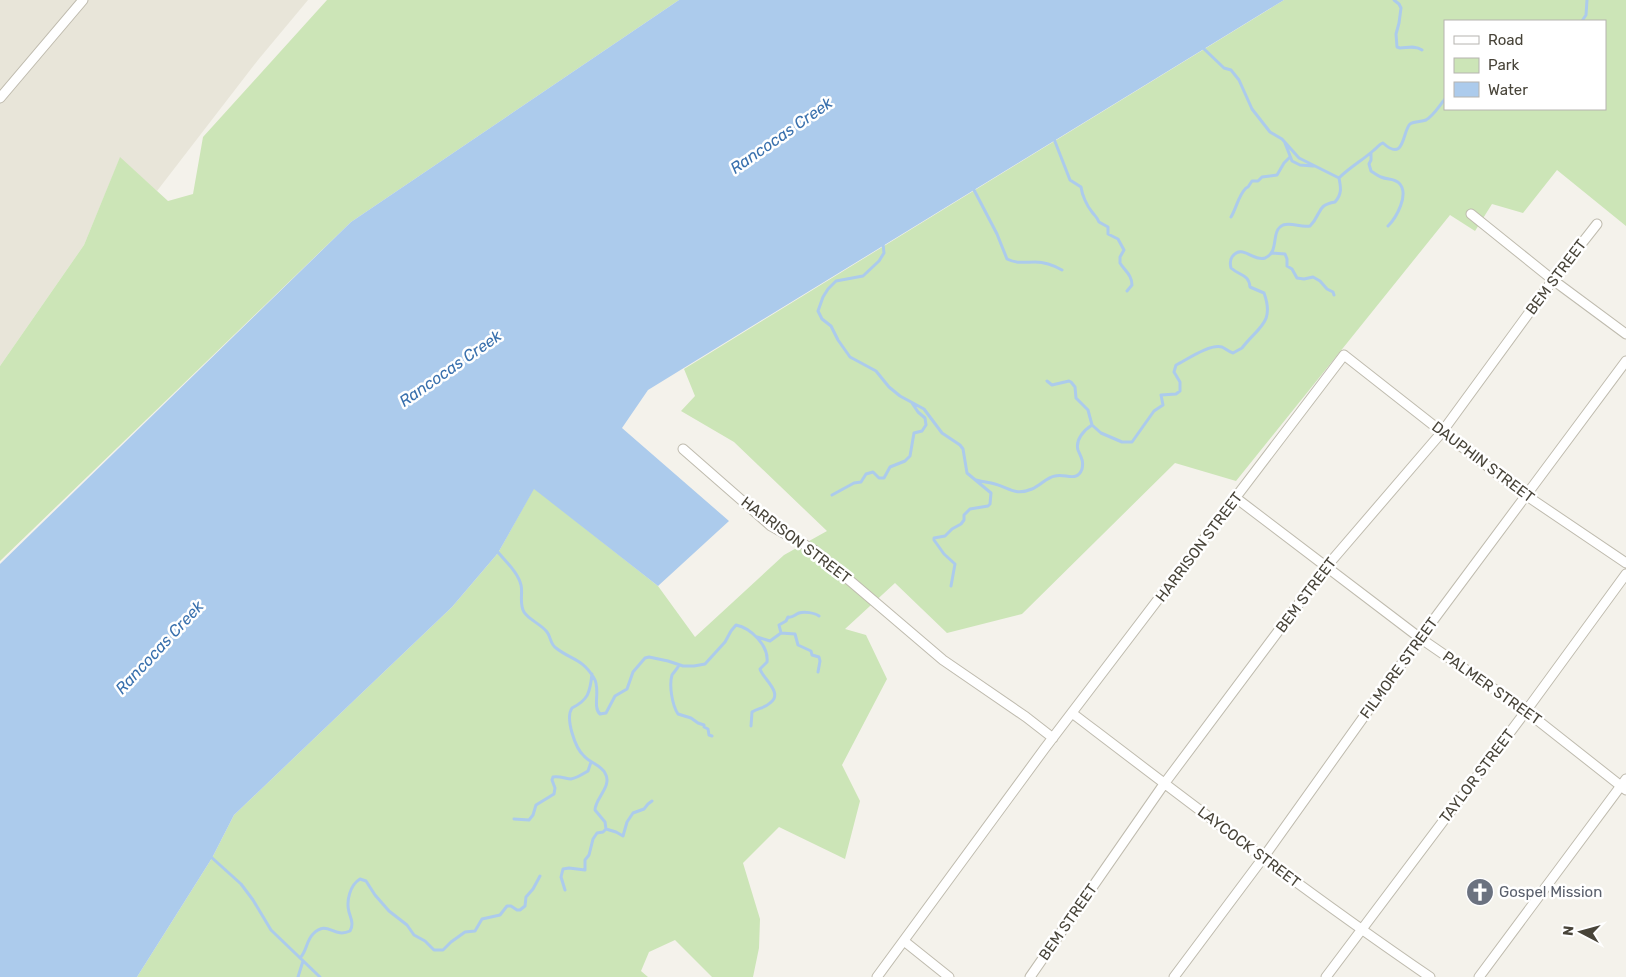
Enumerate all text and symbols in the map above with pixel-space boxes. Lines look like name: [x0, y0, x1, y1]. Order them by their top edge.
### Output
legend: [1444, 20, 1606, 110]
text: Road: [1488, 31, 1524, 49]
text: Park: [1488, 56, 1519, 74]
text: Water: [1488, 81, 1528, 99]
water label: Rancocas Creek: [726, 93, 837, 178]
street label: BEM STREET: [1522, 236, 1590, 318]
water label: Rancocas Creek: [395, 326, 506, 411]
street label: DAUPHIN STREET: [1428, 418, 1538, 507]
street label: HARRISON STREET: [1152, 488, 1246, 605]
street label: HARRISON STREET: [738, 493, 855, 587]
street label: BEM STREET: [1272, 554, 1340, 636]
water label: Rancocas Creek: [111, 596, 208, 698]
street label: FILMORE STREET: [1356, 614, 1442, 722]
street label: PALMER STREET: [1439, 647, 1545, 729]
street label: TAYLOR STREET: [1436, 725, 1518, 826]
street label: LAYCOCK STREET: [1194, 803, 1304, 892]
church icon: Gospel Mission: [1465, 877, 1495, 907]
street label: BEM STREET: [1035, 880, 1101, 964]
place label: Gospel Mission: [1499, 883, 1602, 901]
north arrow: [1556, 907, 1606, 957]
text: N: [1560, 925, 1578, 937]

